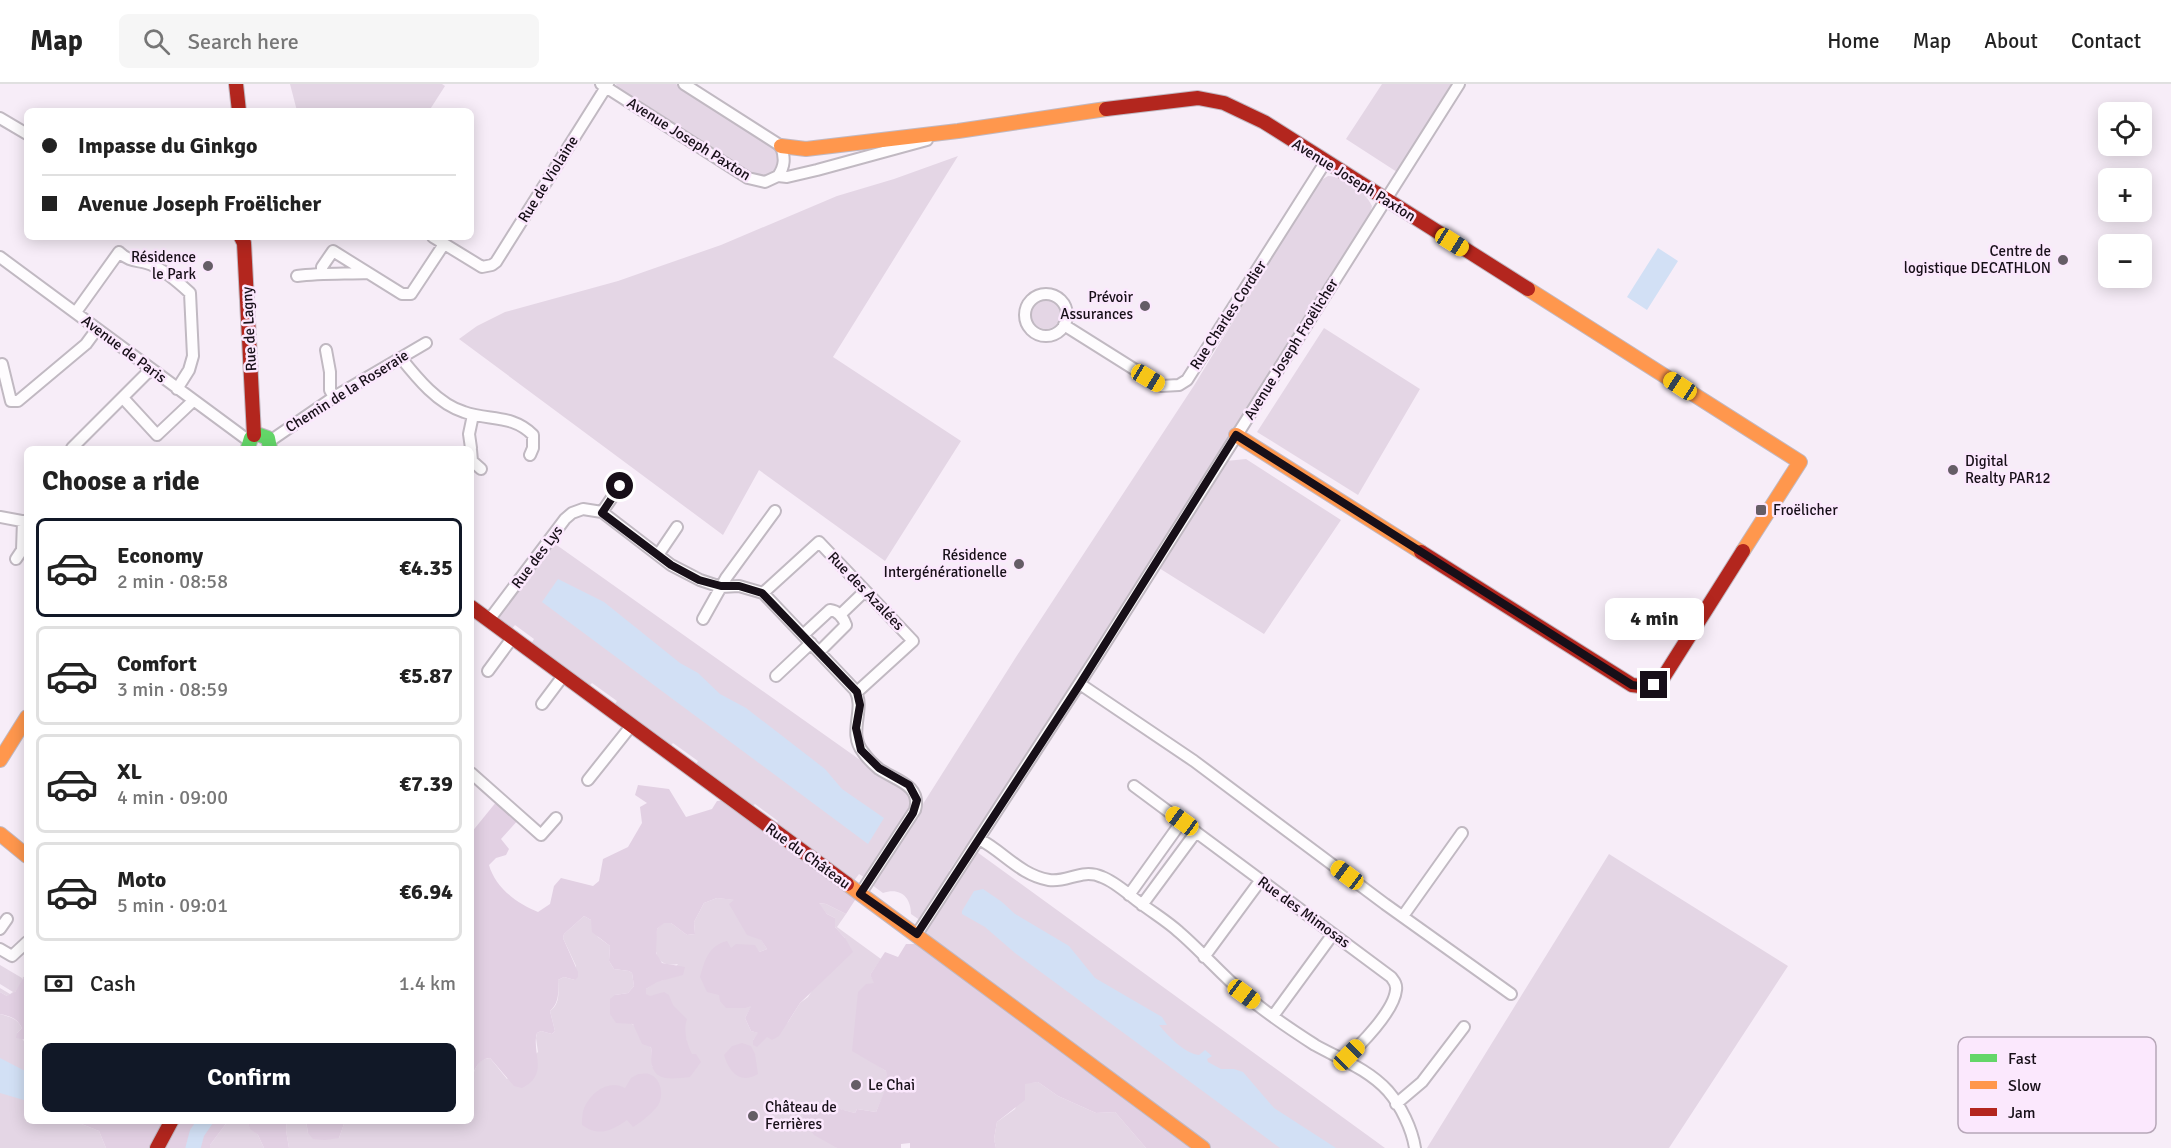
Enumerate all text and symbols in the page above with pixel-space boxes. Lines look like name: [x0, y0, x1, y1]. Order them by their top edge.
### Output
search box: [119, 14, 539, 68]
text: Map: [30, 24, 83, 58]
icon: search: [140, 25, 173, 58]
text: Search here: [188, 28, 299, 55]
text: Home: [1827, 28, 1880, 54]
text: Map: [1913, 28, 1951, 54]
text: About: [1984, 28, 2038, 54]
text: Contact: [2071, 28, 2141, 54]
street label: Avenue Joseph Paxton: [624, 94, 754, 184]
map controls: [2098, 102, 2152, 288]
button: locate: [2098, 102, 2152, 156]
text: Impasse du Ginkgo: [78, 132, 257, 159]
street label: Rue de Violaine: [514, 132, 582, 226]
street label: Avenue Joseph Paxton: [1289, 135, 1419, 225]
button: +: [2098, 168, 2152, 222]
text: Avenue Joseph Froëlicher: [78, 190, 321, 217]
car: [1432, 225, 1472, 259]
button: −: [2098, 234, 2152, 288]
place label: Centre de logistique DECATHLON: [1904, 242, 2051, 277]
place label: Résidence le Park: [131, 248, 196, 283]
marker: Centre de logistique DECATHLON: [2056, 253, 2070, 267]
street label: Rue Charles Cordier: [1186, 257, 1270, 373]
marker: Résidence le Park: [201, 259, 215, 273]
street label: Avenue Joseph Froëlicher: [1240, 275, 1342, 423]
street label: Rue de Lagny: [238, 286, 260, 372]
place label: Prévoir Assurances: [1060, 288, 1133, 323]
marker: Prévoir Assurances: [1138, 299, 1152, 313]
street label: Avenue de Paris: [78, 311, 170, 387]
street label: Chemin de la Roseraie: [282, 346, 412, 436]
car: [1128, 361, 1168, 395]
car: [1660, 369, 1700, 403]
place label: Digital Realty PAR12: [1965, 452, 2051, 487]
marker: Digital Realty PAR12: [1946, 463, 1960, 477]
text: Choose a ride: [42, 465, 200, 498]
route start: [606, 472, 633, 499]
place label: Froëlicher: [1773, 501, 1838, 519]
marker: Froëlicher: [1754, 503, 1768, 517]
street label: Rue des Lys: [508, 522, 567, 592]
icon: car: [45, 541, 99, 595]
text: Economy: [117, 542, 203, 569]
place label: Résidence Intergénérationelle: [884, 546, 1007, 581]
street label: Rue des Azalées: [824, 548, 908, 634]
text: €4.35: [399, 554, 453, 581]
marker: Résidence Intergénérationelle: [1012, 557, 1026, 571]
text: 2 min · 08:58: [117, 569, 228, 594]
callout: 4 min: [1604, 598, 1704, 640]
text: 4 min: [1630, 606, 1679, 631]
icon: car: [45, 649, 99, 703]
text: Comfort: [117, 650, 197, 677]
text: €5.87: [399, 662, 453, 689]
route end: [1640, 671, 1667, 698]
text: 3 min · 08:59: [117, 677, 228, 702]
icon: car: [45, 757, 99, 811]
text: XL: [117, 758, 142, 785]
text: €7.39: [399, 770, 453, 797]
text: 4 min · 09:00: [117, 785, 228, 810]
car: [1162, 803, 1202, 839]
street label: Rue du Château: [762, 819, 854, 893]
car: [1327, 857, 1367, 893]
icon: car: [45, 865, 99, 919]
text: Moto: [117, 866, 166, 893]
street label: Rue des Mimosas: [1254, 872, 1354, 952]
text: €6.94: [399, 878, 453, 905]
text: 5 min · 09:01: [117, 893, 228, 918]
icon: cash: [42, 967, 75, 1000]
text: Cash: [90, 970, 136, 997]
text: 1.4 km: [399, 971, 456, 996]
car: [1224, 976, 1264, 1012]
car: [1330, 1036, 1368, 1074]
legend: [1958, 1037, 2156, 1133]
button: Confirm: [42, 1043, 456, 1112]
text: Fast: [2008, 1049, 2037, 1069]
place label: Le Chai: [868, 1076, 915, 1094]
text: Slow: [2008, 1076, 2042, 1096]
marker: Le Chai: [849, 1078, 863, 1092]
place label: Château de Ferrières: [765, 1098, 837, 1133]
text: Jam: [2008, 1103, 2036, 1123]
marker: Château de Ferrières: [746, 1109, 760, 1123]

